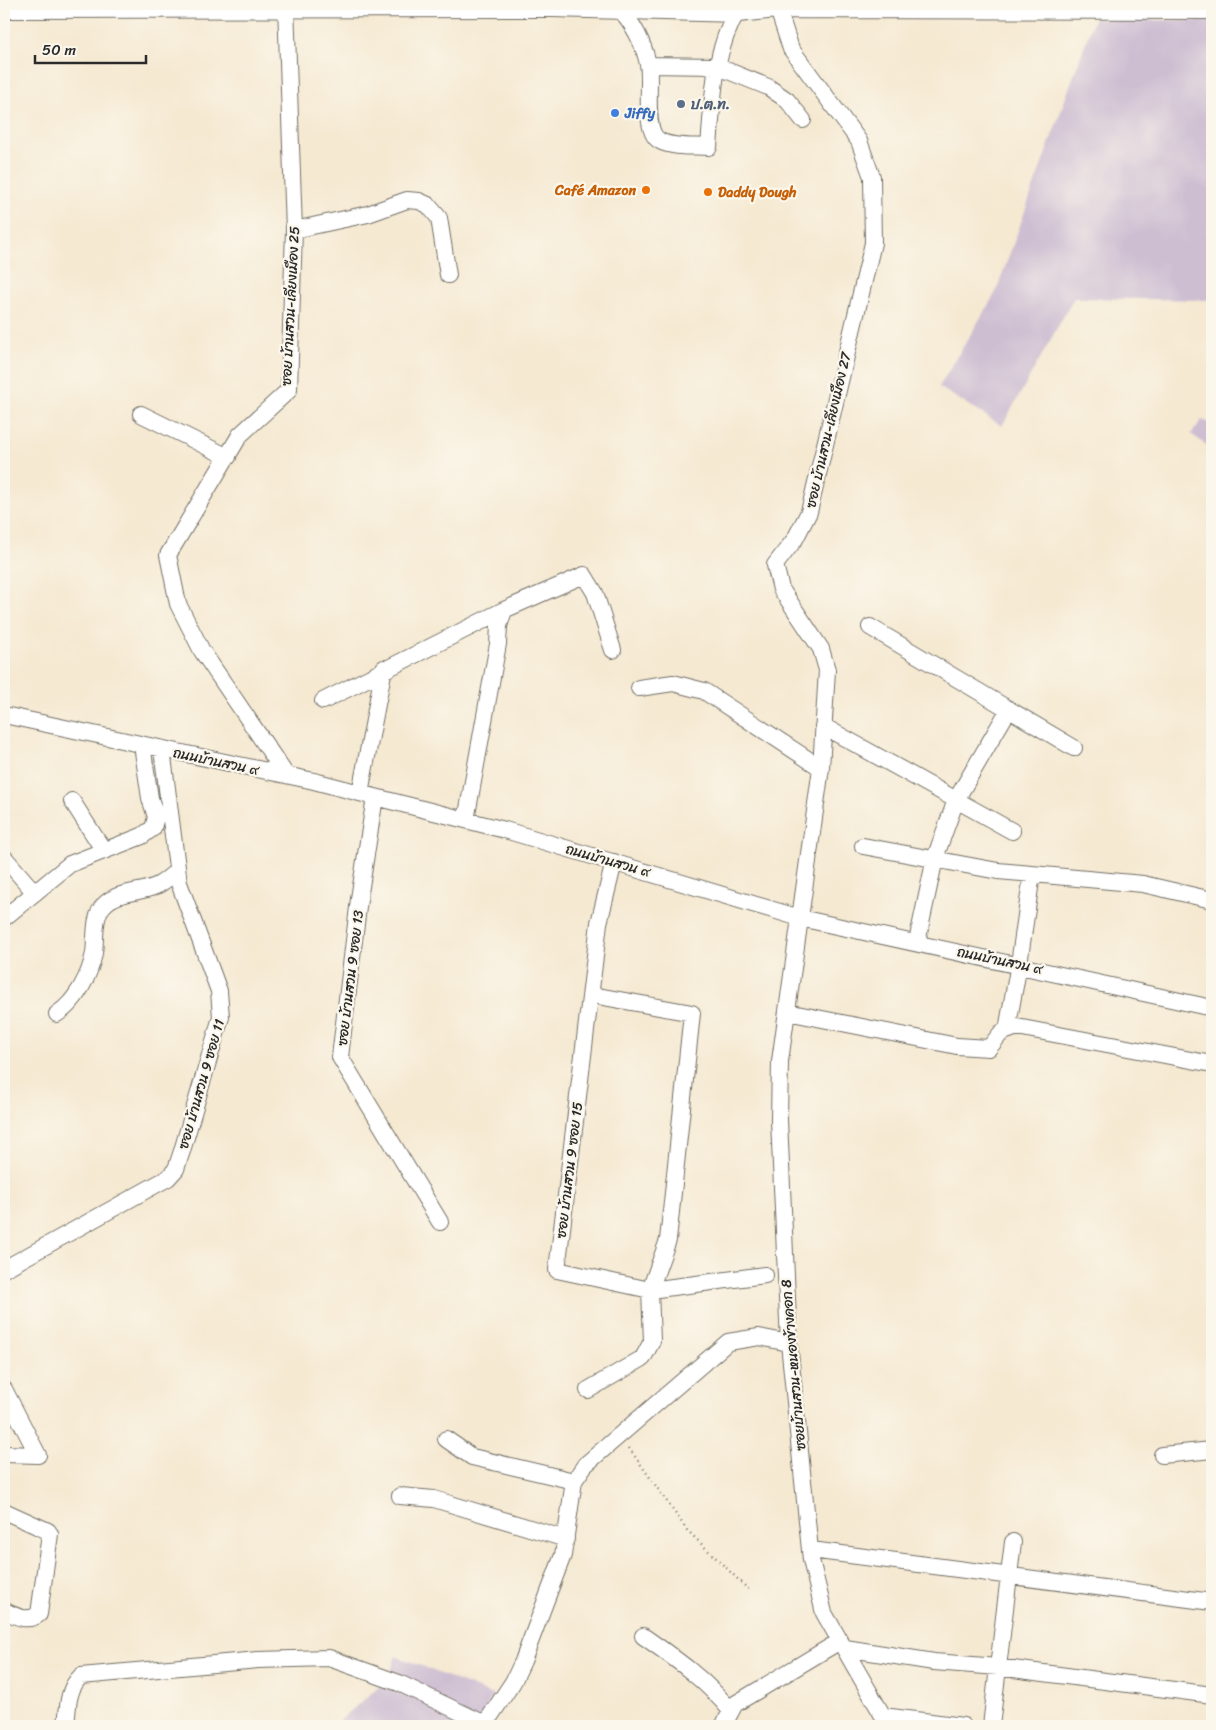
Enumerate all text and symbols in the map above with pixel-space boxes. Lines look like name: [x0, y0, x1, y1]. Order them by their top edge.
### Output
scale bar: [35, 32, 146, 64]
text: 50 m: [42, 37, 77, 63]
place label: ป.ต.ท.: [690, 92, 730, 117]
marker: ป.ต.ท.: [675, 98, 687, 110]
place label: Jiffy: [624, 101, 656, 126]
marker: Jiffy: [609, 107, 621, 119]
place label: Café Amazon: [554, 178, 636, 203]
place label: Daddy Dough: [718, 180, 797, 205]
marker: Café Amazon: [640, 184, 652, 196]
marker: Daddy Dough: [702, 186, 714, 198]
street label: ซอย บ้านสวน-เลียงเมือง 25: [274, 225, 307, 386]
street label: ซอย บ้านสวน-เลียงเมือง 27: [798, 349, 859, 510]
street label: ถนนบ้านสวน ๙: [171, 740, 262, 783]
street label: ถนนบ้านสวน ๙: [562, 836, 654, 885]
street label: ซอย บ้านสวน 9 ซอย 13: [330, 909, 371, 1047]
street label: ถนนบ้านสวน ๙: [955, 939, 1046, 982]
street label: ซอย บ้านสวน 9 ซอย 11: [171, 1016, 232, 1152]
street label: ซอย บ้านสวน 9 ซอย 15: [549, 1100, 590, 1240]
street label: ซอยบ้านสวน-หนองข้างคอก 8: [774, 1278, 813, 1451]

